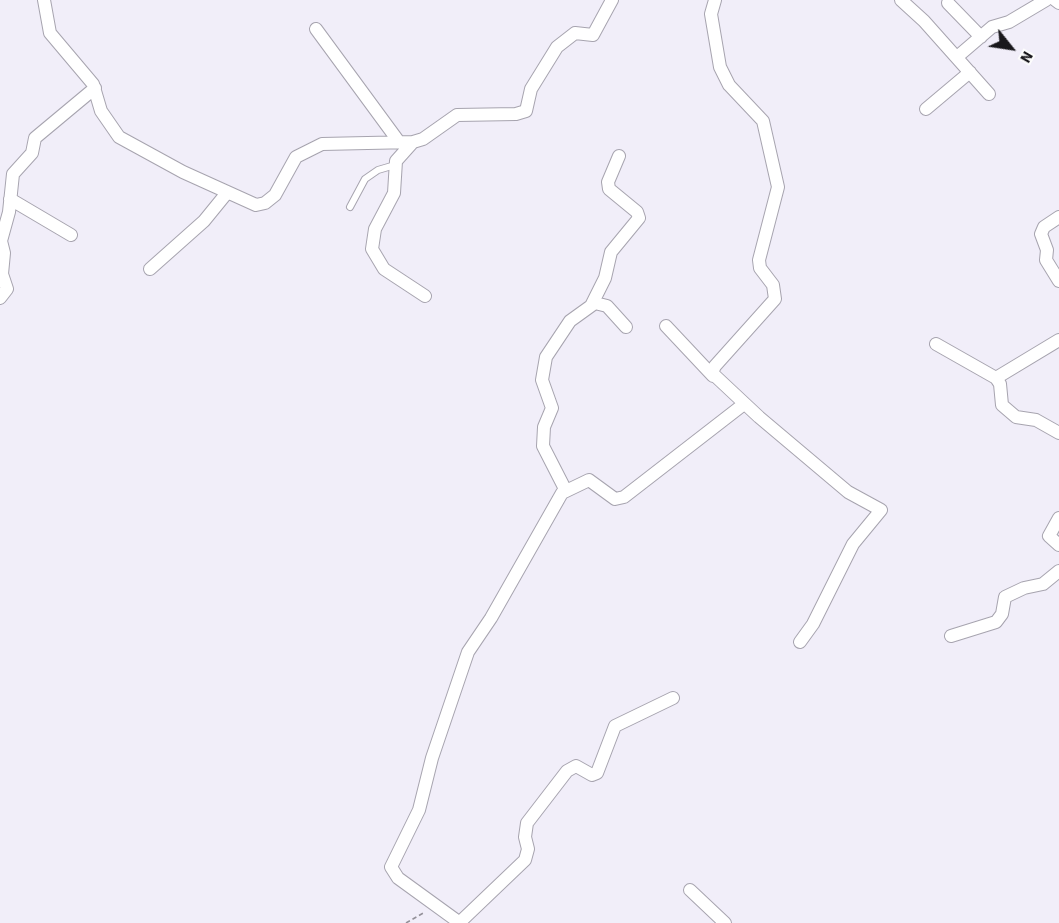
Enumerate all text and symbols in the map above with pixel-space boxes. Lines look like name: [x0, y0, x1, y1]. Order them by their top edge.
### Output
north arrow: [981, 18, 1041, 78]
text: N: [1014, 47, 1039, 67]

